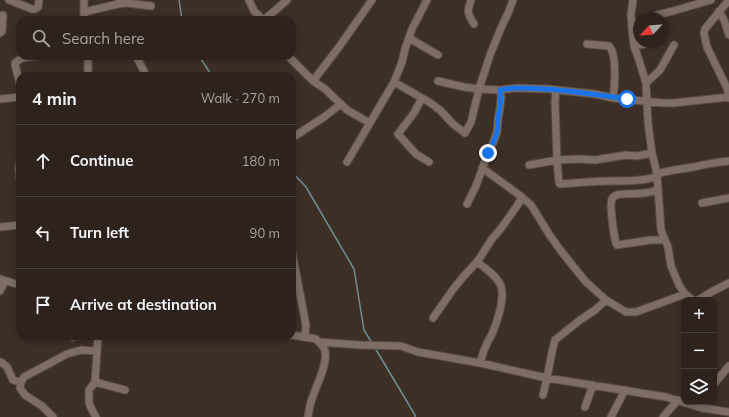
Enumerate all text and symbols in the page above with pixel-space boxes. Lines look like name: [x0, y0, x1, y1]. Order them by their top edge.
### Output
north arrow: [633, 12, 669, 48]
search box: [16, 16, 296, 60]
icon: search: [30, 27, 52, 49]
text: Search here: [62, 29, 144, 48]
text: 4 min: [32, 88, 77, 109]
text: Walk · 270 m: [201, 90, 280, 106]
route start: [618, 90, 636, 108]
route end: [479, 144, 497, 162]
icon: ahead: [32, 150, 54, 172]
text: Continue: [70, 151, 133, 170]
text: 180 m: [242, 153, 280, 169]
icon: left: [32, 222, 54, 244]
text: Turn left: [70, 223, 129, 242]
text: 90 m: [250, 225, 280, 241]
icon: arrive: [32, 294, 54, 316]
text: Arrive at destination: [70, 295, 217, 314]
map controls: [681, 297, 717, 405]
button: +: [681, 297, 717, 333]
button: −: [681, 333, 717, 369]
button: layers: [681, 369, 717, 405]

